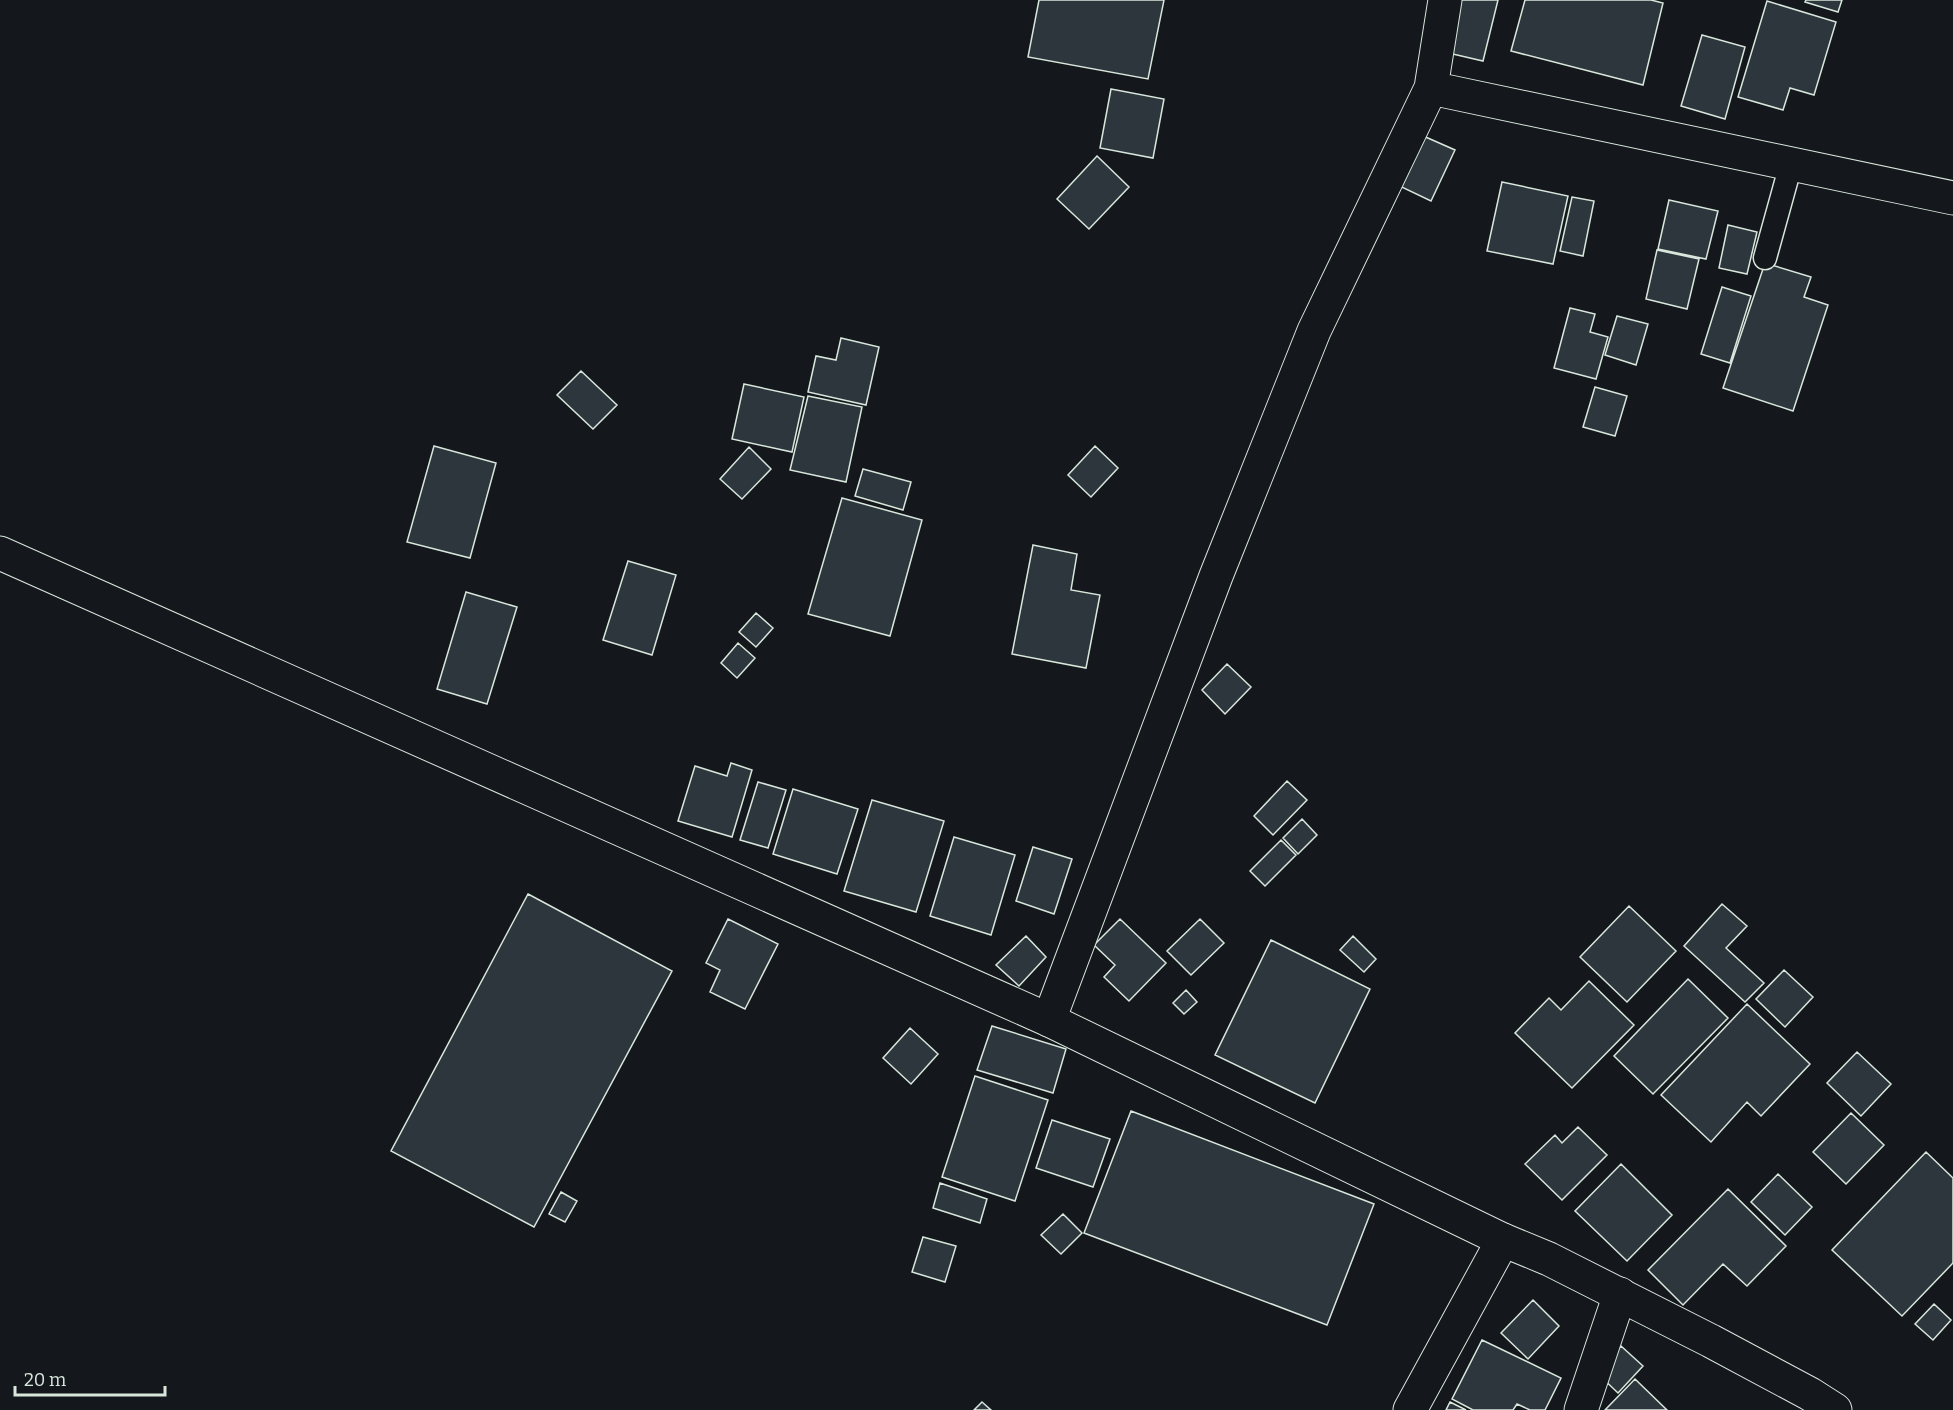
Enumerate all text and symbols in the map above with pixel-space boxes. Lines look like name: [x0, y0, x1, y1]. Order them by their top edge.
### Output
scale bar: [15, 1359, 165, 1397]
text: 20 m: [24, 1369, 66, 1391]

